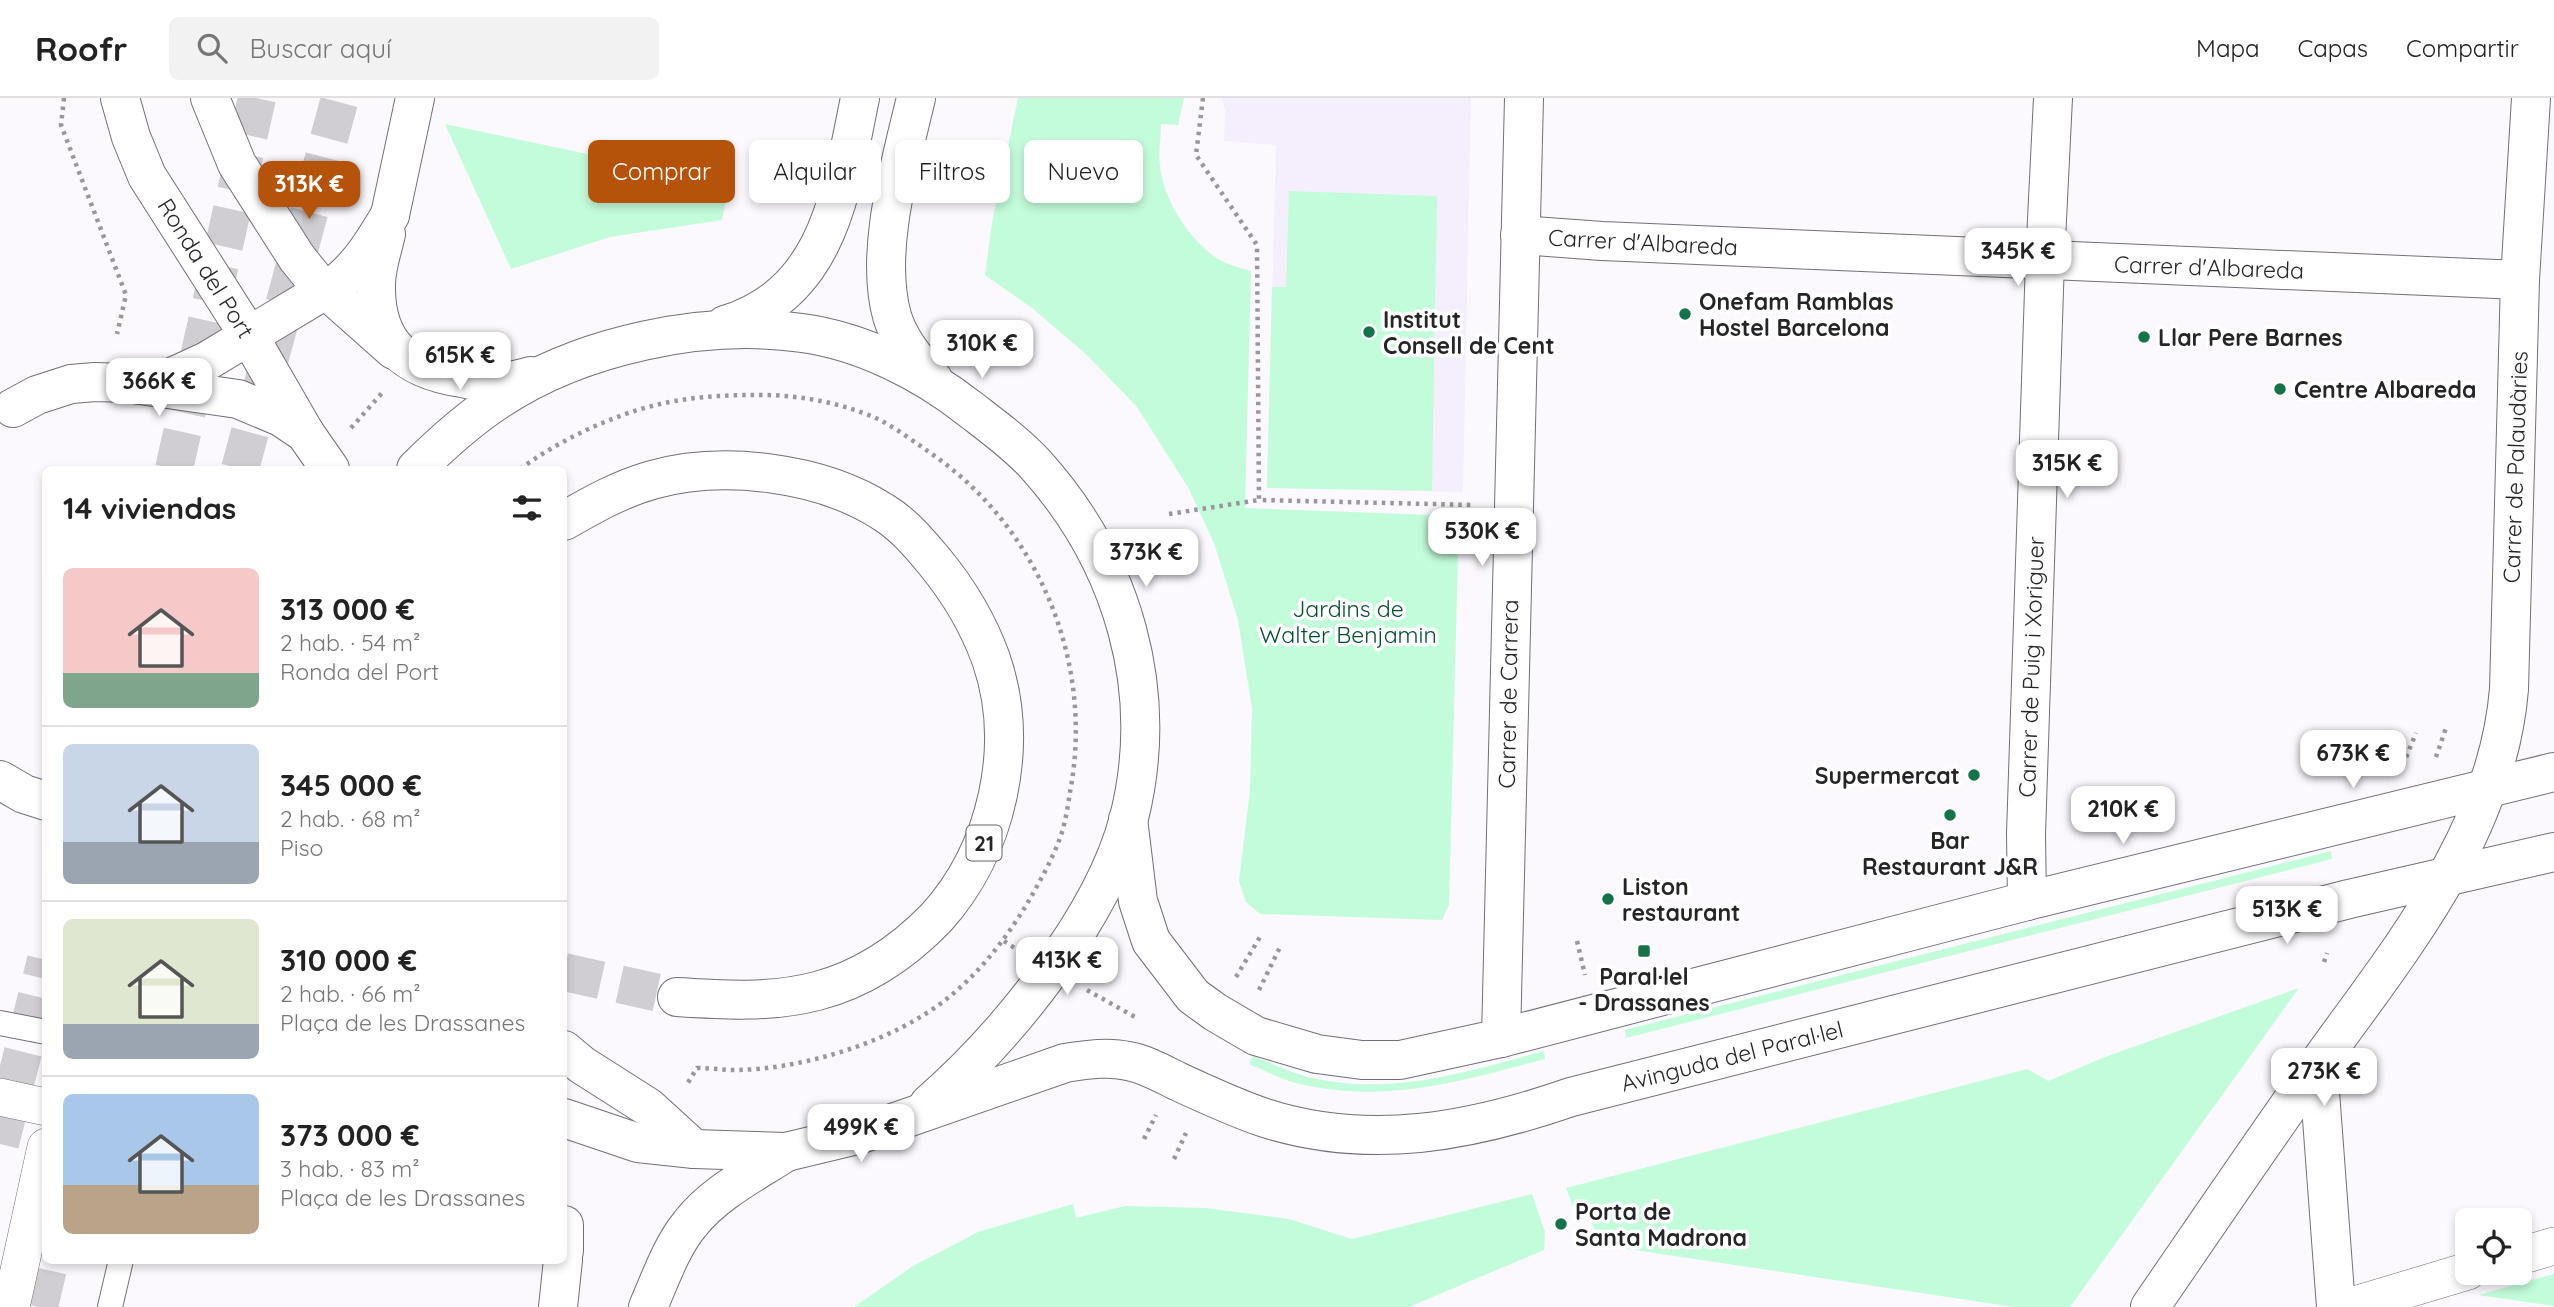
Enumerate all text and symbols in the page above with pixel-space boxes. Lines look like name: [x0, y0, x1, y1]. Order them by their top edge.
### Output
search box: [169, 17, 659, 80]
text: Roofr: [35, 28, 127, 69]
icon: search: [193, 29, 231, 67]
text: Buscar aquí: [249, 32, 392, 65]
text: Mapa: [2196, 33, 2260, 63]
text: Capas: [2298, 33, 2368, 63]
text: Compartir: [2406, 33, 2519, 63]
chip: Comprar: [588, 140, 735, 203]
chip: Alquilar: [749, 140, 881, 203]
chip: Filtros: [895, 140, 1010, 203]
chip: Nuevo: [1024, 140, 1143, 203]
pin: 313K €: [252, 162, 366, 221]
text: 313K €: [274, 169, 344, 198]
street label: Ronda del Port: [152, 193, 261, 343]
street label: Carrer d'Albareda: [1547, 223, 1739, 261]
pin: 345K €: [1961, 228, 2075, 288]
text: 345K €: [1980, 236, 2056, 265]
street label: Carrer d'Albareda: [2114, 249, 2304, 285]
place label: Onefam Ramblas Hostel Barcelona: [1699, 287, 1894, 342]
place label: Institut Consell de Cent: [1383, 305, 1555, 360]
marker: Onefam Ramblas Hostel Barcelona: [1677, 306, 1693, 322]
pin: 310K €: [925, 320, 1039, 380]
place label: Llar Pere Barnes: [2158, 323, 2343, 352]
marker: Institut Consell de Cent: [1361, 324, 1377, 340]
text: 310K €: [946, 328, 1018, 357]
marker: Llar Pere Barnes: [2136, 329, 2152, 345]
pin: 615K €: [403, 332, 517, 392]
text: 615K €: [425, 340, 495, 369]
street label: Carrer de Palaudàries: [2496, 350, 2534, 584]
pin: 366K €: [102, 358, 216, 418]
text: 366K €: [122, 366, 196, 395]
place label: Centre Albareda: [2294, 375, 2476, 404]
marker: Centre Albareda: [2272, 381, 2288, 397]
pin: 315K €: [2010, 440, 2124, 500]
text: 315K €: [2032, 448, 2102, 477]
text: 14 viviendas: [63, 489, 236, 527]
icon: filters: [508, 489, 546, 527]
pin: 530K €: [1425, 508, 1539, 568]
text: 530K €: [1444, 516, 1520, 545]
pin: 373K €: [1089, 530, 1203, 589]
street label: Carrer de Puig i Xoriguer: [2012, 536, 2050, 798]
text: 373K €: [1109, 537, 1183, 566]
text: 313 000 €: [280, 590, 415, 628]
park label: Jardins de Walter Benjamin: [1259, 594, 1437, 649]
icon: home: [119, 596, 203, 680]
street label: Carrer de Carrera: [1492, 599, 1524, 789]
text: 2 hab. · 54 m²: [280, 628, 420, 657]
text: Ronda del Port: [280, 657, 439, 686]
pin: 673K €: [2296, 730, 2410, 790]
text: 673K €: [2316, 738, 2390, 767]
place label: Supermercat: [1815, 761, 1960, 790]
text: 345 000 €: [280, 766, 422, 804]
marker: Supermercat: [1966, 767, 1982, 783]
icon: home: [119, 772, 203, 856]
pin: 210K €: [2066, 786, 2180, 846]
text: 210K €: [2087, 794, 2159, 823]
text: 2 hab. · 68 m²: [280, 804, 421, 833]
marker: Bar Restaurant J&R: [1942, 807, 1958, 823]
road number: 21: [967, 826, 1002, 860]
place label: Bar Restaurant J&R: [1862, 826, 2038, 881]
text: Piso: [280, 833, 323, 862]
place label: Liston restaurant: [1622, 872, 1741, 927]
pin: 513K €: [2230, 886, 2344, 946]
marker: Liston restaurant: [1600, 891, 1616, 907]
text: 513K €: [2252, 894, 2322, 923]
pin: 413K €: [1010, 937, 1124, 997]
text: 310 000 €: [280, 941, 417, 979]
marker: Paral·lel - Drassanes: [1636, 943, 1652, 959]
text: 413K €: [1032, 945, 1102, 974]
icon: home: [119, 947, 203, 1031]
place label: Paral·lel - Drassanes: [1578, 962, 1710, 1017]
text: 2 hab. · 66 m²: [280, 979, 420, 1008]
text: Plaça de les Drassanes: [280, 1008, 525, 1037]
street label: Avinguda del Paral·lel: [1618, 1014, 1846, 1098]
pin: 273K €: [2267, 1048, 2381, 1108]
text: 273K €: [2287, 1056, 2361, 1085]
pin: 499K €: [804, 1104, 918, 1164]
text: 499K €: [823, 1112, 899, 1141]
text: 373 000 €: [280, 1116, 420, 1154]
icon: home: [119, 1122, 203, 1206]
text: 3 hab. · 83 m²: [280, 1154, 420, 1183]
text: Plaça de les Drassanes: [280, 1183, 525, 1212]
place label: Porta de Santa Madrona: [1575, 1197, 1747, 1252]
map controls: [2455, 1208, 2532, 1285]
button: locate: [2455, 1208, 2532, 1285]
marker: Porta de Santa Madrona: [1553, 1216, 1569, 1232]

